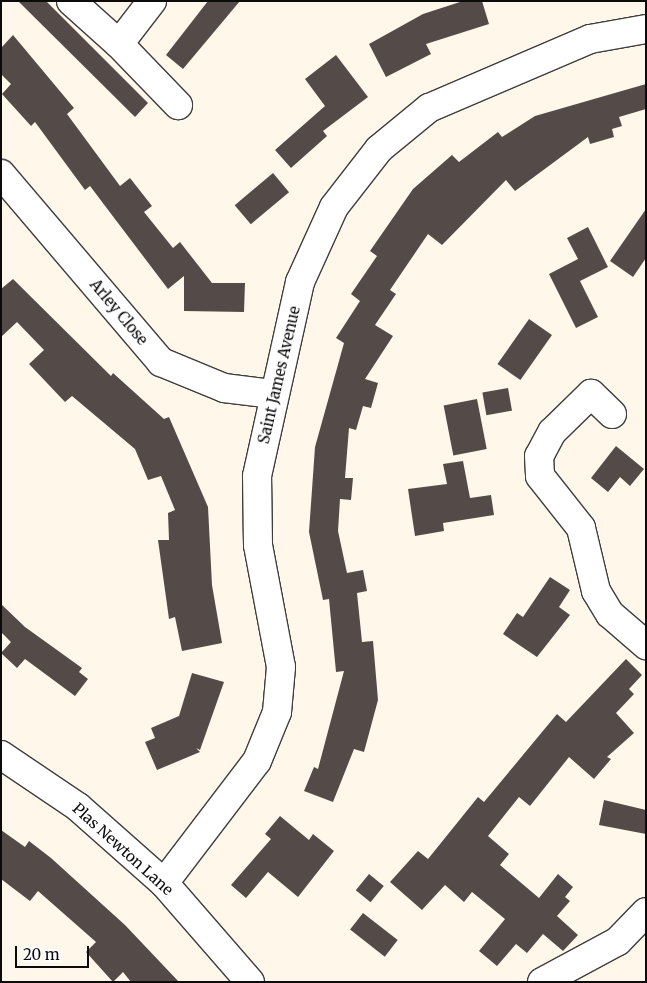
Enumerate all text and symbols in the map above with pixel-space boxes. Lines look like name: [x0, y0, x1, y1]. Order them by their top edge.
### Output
street label: Arley Close: [86, 276, 152, 348]
street label: Saint James Avenue: [254, 304, 304, 446]
street label: Plas Newton Lane: [69, 799, 177, 899]
scale bar: [18, 936, 91, 968]
text: 20 m: [23, 945, 60, 964]

